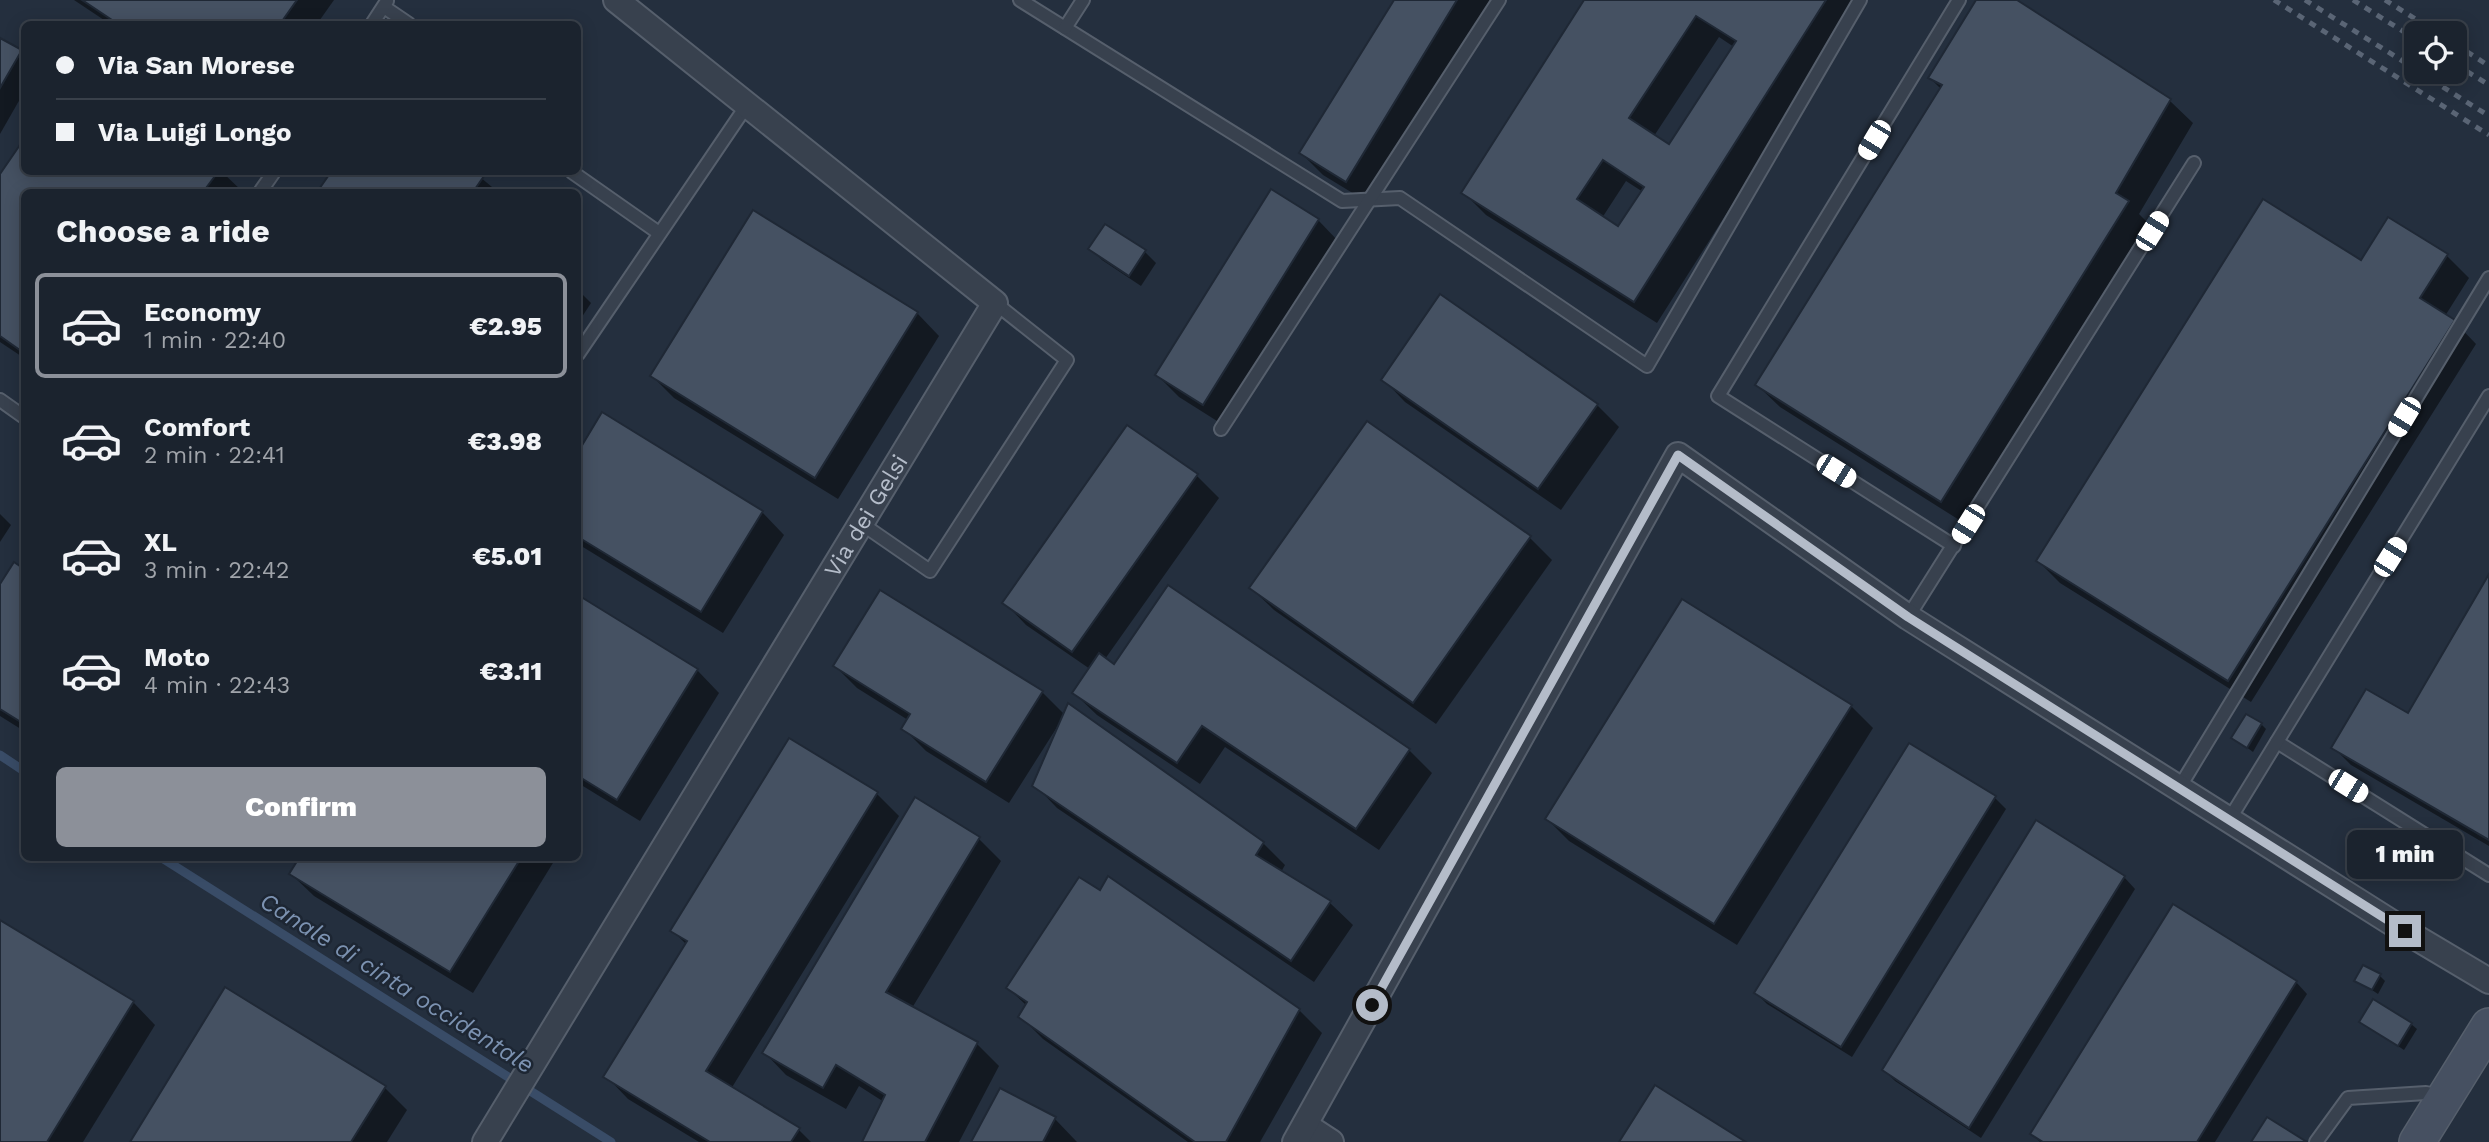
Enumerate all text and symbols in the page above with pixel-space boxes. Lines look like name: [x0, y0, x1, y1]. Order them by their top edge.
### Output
map controls: [2404, 21, 2467, 84]
button: locate: [2404, 21, 2467, 84]
text: Via San Morese: [98, 50, 295, 80]
text: Via Luigi Longo: [98, 117, 292, 147]
car: [1855, 117, 1894, 163]
car: [2132, 208, 2173, 254]
text: Choose a ride: [56, 212, 270, 250]
icon: car: [60, 294, 123, 357]
text: Economy: [144, 297, 261, 327]
text: €2.95: [469, 311, 542, 341]
text: 1 min · 22:40: [144, 327, 286, 354]
car: [2385, 394, 2424, 440]
icon: car: [60, 409, 123, 472]
text: Comfort: [144, 412, 250, 442]
text: €3.98: [468, 426, 542, 456]
text: 2 min · 22:41: [144, 442, 285, 469]
street label: Via dei Gelsi: [819, 450, 914, 582]
car: [1813, 451, 1860, 491]
car: [1948, 501, 1989, 547]
icon: car: [60, 524, 123, 587]
text: XL: [144, 527, 177, 557]
car: [2370, 534, 2411, 580]
text: €5.01: [472, 541, 542, 571]
text: 3 min · 22:42: [144, 557, 290, 584]
icon: car: [60, 639, 123, 702]
text: Moto: [144, 642, 210, 672]
text: €3.11: [480, 656, 542, 686]
text: 4 min · 22:43: [144, 672, 290, 699]
car: [2325, 766, 2372, 806]
button: Confirm: [56, 767, 546, 847]
callout: 1 min: [2347, 830, 2463, 878]
text: 1 min: [2375, 841, 2435, 868]
water label: Canale di cinta occidentale: [255, 887, 539, 1079]
route end: [2389, 915, 2421, 947]
route start: [1356, 989, 1388, 1021]

